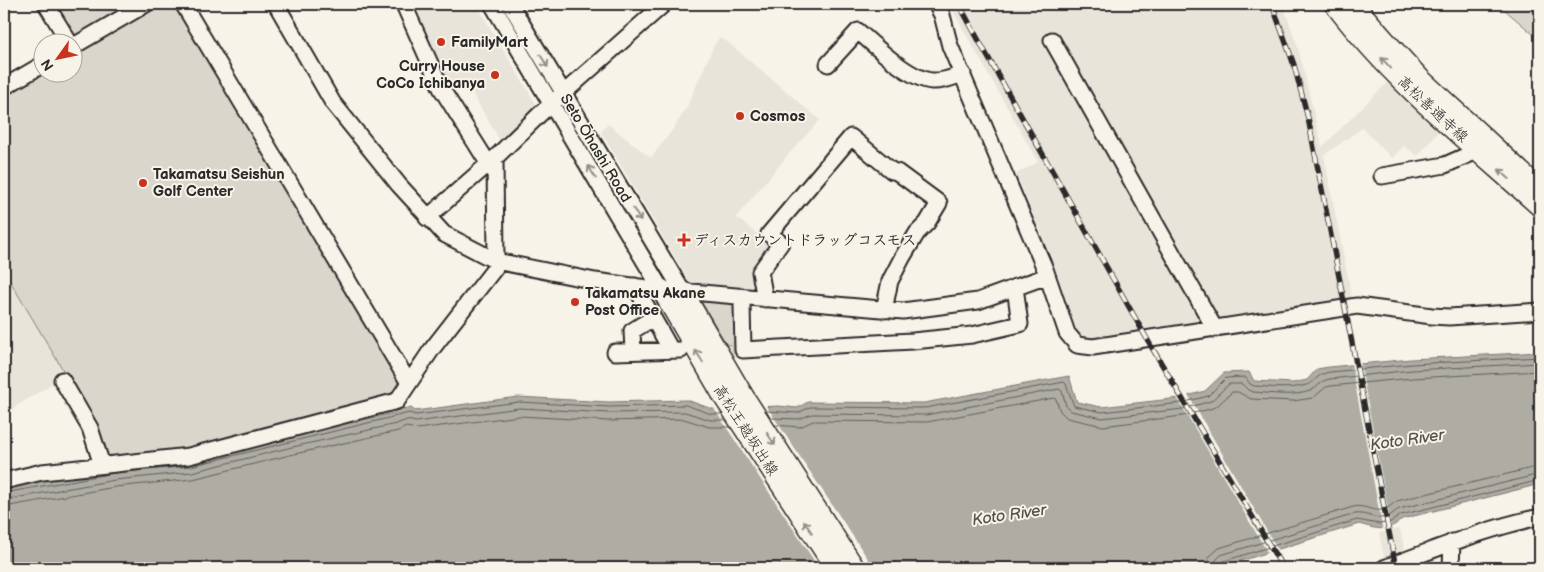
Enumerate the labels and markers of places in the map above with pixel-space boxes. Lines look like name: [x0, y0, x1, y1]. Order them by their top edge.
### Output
place label: FamilyMart: [451, 33, 528, 52]
marker: FamilyMart: [435, 36, 447, 48]
place label: Curry House CoCo Ichibanya: [376, 57, 485, 93]
marker: Curry House CoCo Ichibanya: [489, 69, 501, 81]
place label: Cosmos: [750, 107, 805, 126]
marker: Cosmos: [734, 110, 746, 122]
place label: Takamatsu Seishun Golf Center: [153, 165, 285, 201]
marker: Takamatsu Seishun Golf Center: [137, 177, 149, 189]
place label: ディスカウントドラッグコスモス: [694, 231, 917, 250]
marker: ディスカウントドラッグコスモス: [678, 234, 690, 246]
place label: Takamatsu Akane Post Office: [585, 284, 706, 320]
marker: Takamatsu Akane Post Office: [569, 296, 581, 308]

